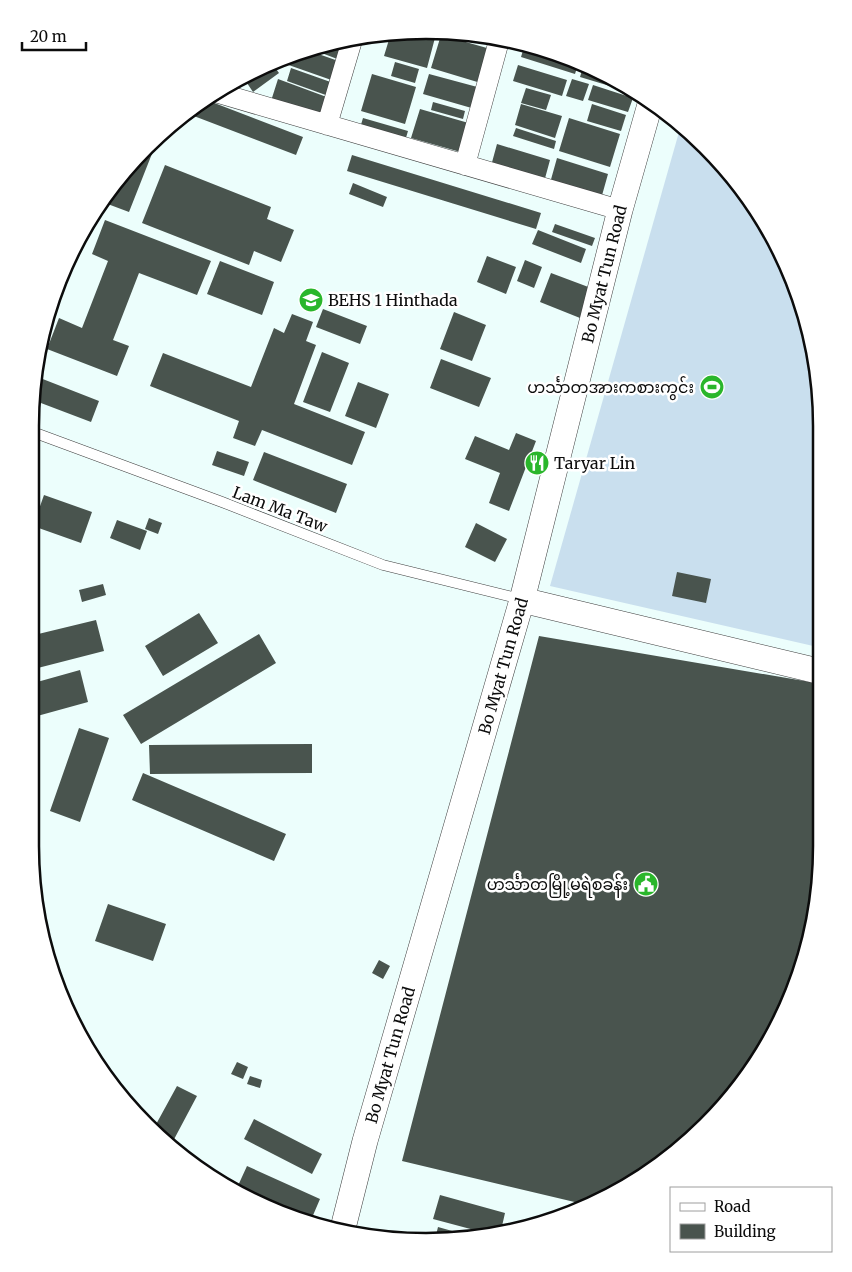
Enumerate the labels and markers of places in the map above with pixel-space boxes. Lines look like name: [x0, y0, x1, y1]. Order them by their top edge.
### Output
school or university icon: BEHS 1 Hinthada: [298, 287, 324, 313]
place label: BEHS 1 Hinthada: [328, 290, 458, 310]
sports icon: ဟင်္သာတအားကစားကွင်း: [699, 374, 725, 400]
place label: ဟင်္သာတအားကစားကွင်း: [527, 376, 694, 401]
restaurant icon: Taryar Lin: [524, 450, 550, 476]
place label: Taryar Lin: [554, 453, 636, 473]
public building icon: ဟင်္သာတမြို့မရဲစခန်း: [633, 871, 659, 897]
place label: ဟင်္သာတမြို့မရဲစခန်း: [487, 873, 628, 898]

